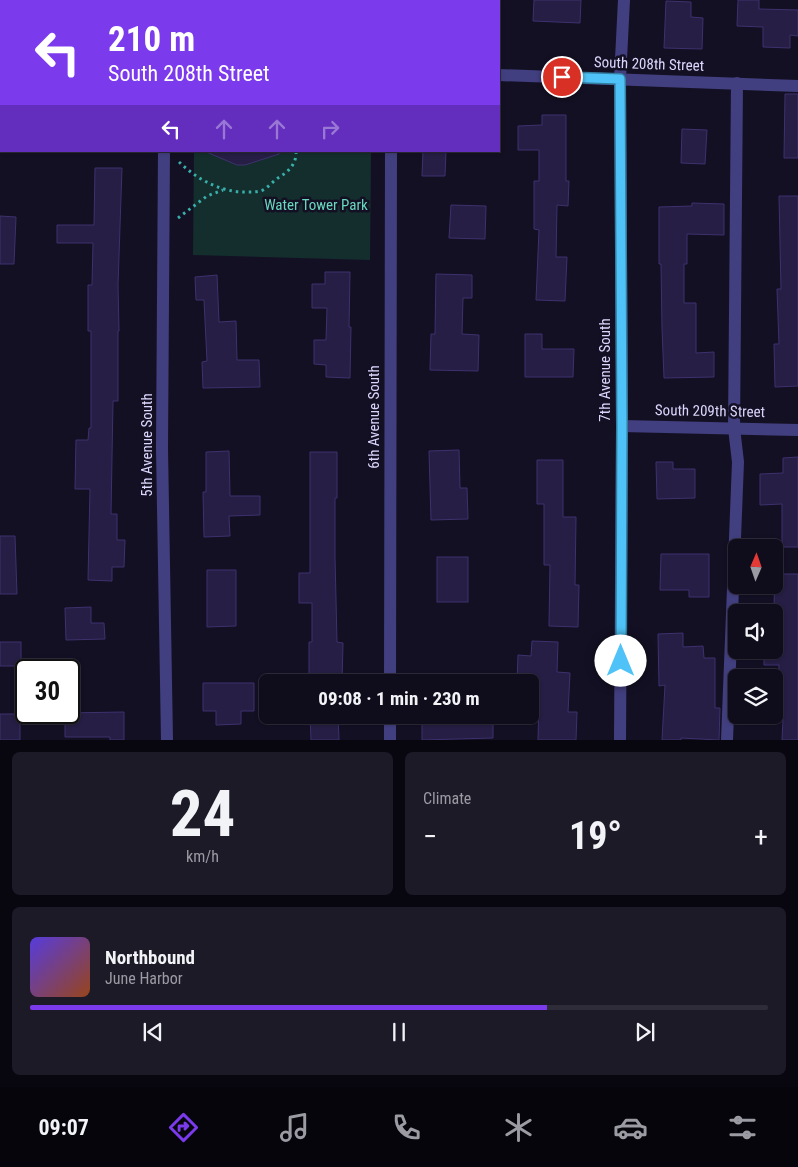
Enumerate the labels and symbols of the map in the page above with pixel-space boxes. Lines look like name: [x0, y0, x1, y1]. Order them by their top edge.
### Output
street label: South 208th Street: [594, 53, 704, 75]
pin: [541, 56, 583, 98]
park label: Water Tower Park: [264, 196, 368, 214]
street label: 7th Avenue South: [596, 318, 614, 422]
street label: 6th Avenue South: [365, 365, 383, 469]
street label: 5th Avenue South: [138, 393, 156, 497]
street label: South 209th Street: [655, 401, 765, 421]
north arrow: [728, 539, 782, 594]
position arrow: [594, 634, 646, 686]
speed limit sign: 30: [15, 659, 80, 724]

